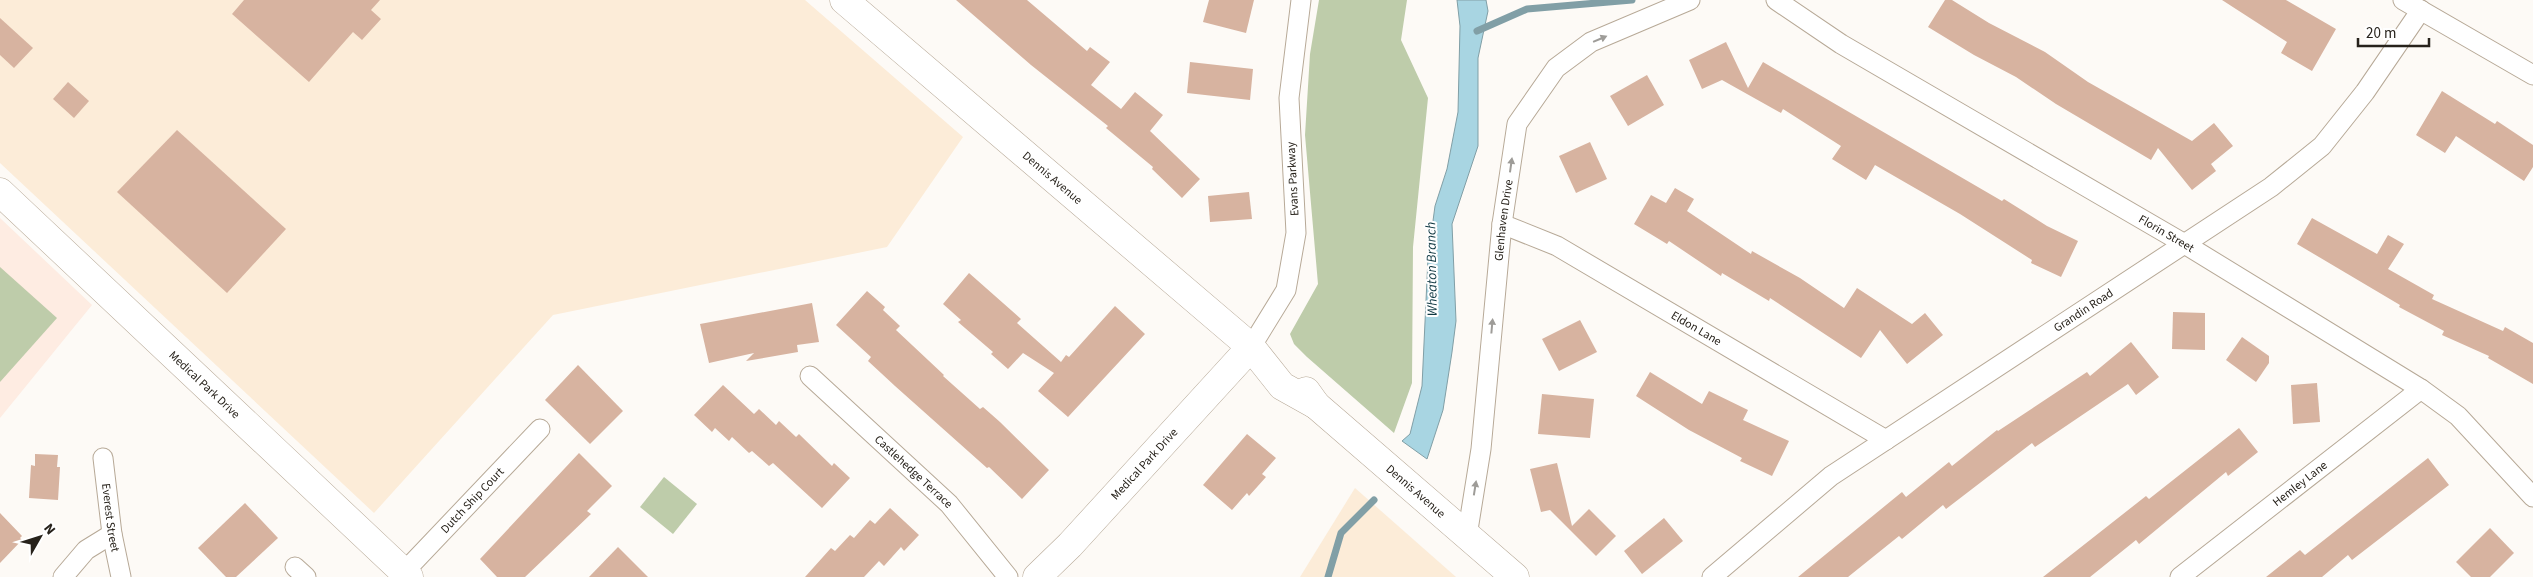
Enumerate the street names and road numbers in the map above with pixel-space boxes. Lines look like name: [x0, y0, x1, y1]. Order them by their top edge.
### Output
street label: Evans Parkway: [1283, 141, 1303, 216]
street label: Dennis Avenue: [1019, 147, 1086, 208]
street label: Glenhaven Drive: [1490, 178, 1517, 262]
street label: Florin Street: [2135, 210, 2197, 256]
street label: Grandin Road: [2050, 284, 2117, 336]
street label: Eldon Lane: [1668, 307, 1725, 350]
street label: Medical Park Drive: [165, 347, 244, 422]
street label: Medical Park Drive: [1107, 424, 1182, 504]
street label: Castlehedge Terrace: [871, 431, 957, 512]
street label: Hemley Lane: [2269, 457, 2331, 510]
street label: Dennis Avenue: [1382, 461, 1449, 522]
street label: Dutch Ship Court: [437, 463, 508, 537]
street label: Everest Street: [98, 482, 124, 553]

